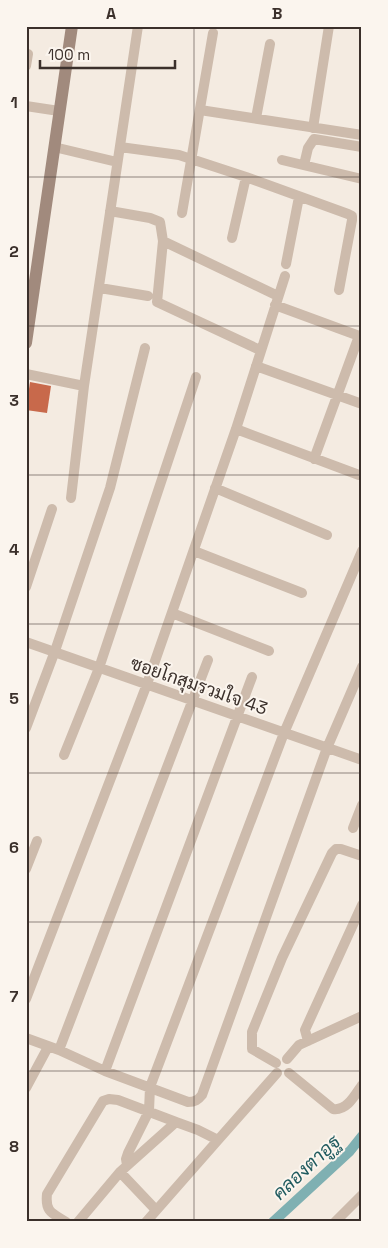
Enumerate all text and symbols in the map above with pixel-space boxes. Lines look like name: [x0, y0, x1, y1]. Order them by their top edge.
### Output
text: A: [106, 3, 116, 24]
text: B: [272, 3, 282, 24]
scale bar: [40, 38, 175, 70]
text: 100 m: [48, 45, 90, 64]
text: 1: [10, 92, 18, 113]
text: 2: [9, 241, 19, 262]
text: 3: [9, 390, 19, 411]
text: 4: [9, 539, 19, 560]
street label: ซอยโกสุมรวมใจ 43: [127, 650, 271, 721]
text: 5: [9, 688, 19, 709]
text: 6: [9, 837, 19, 858]
text: 7: [10, 986, 19, 1007]
water label: คลองตาอูฐ: [267, 1129, 347, 1206]
text: 8: [9, 1136, 19, 1157]

